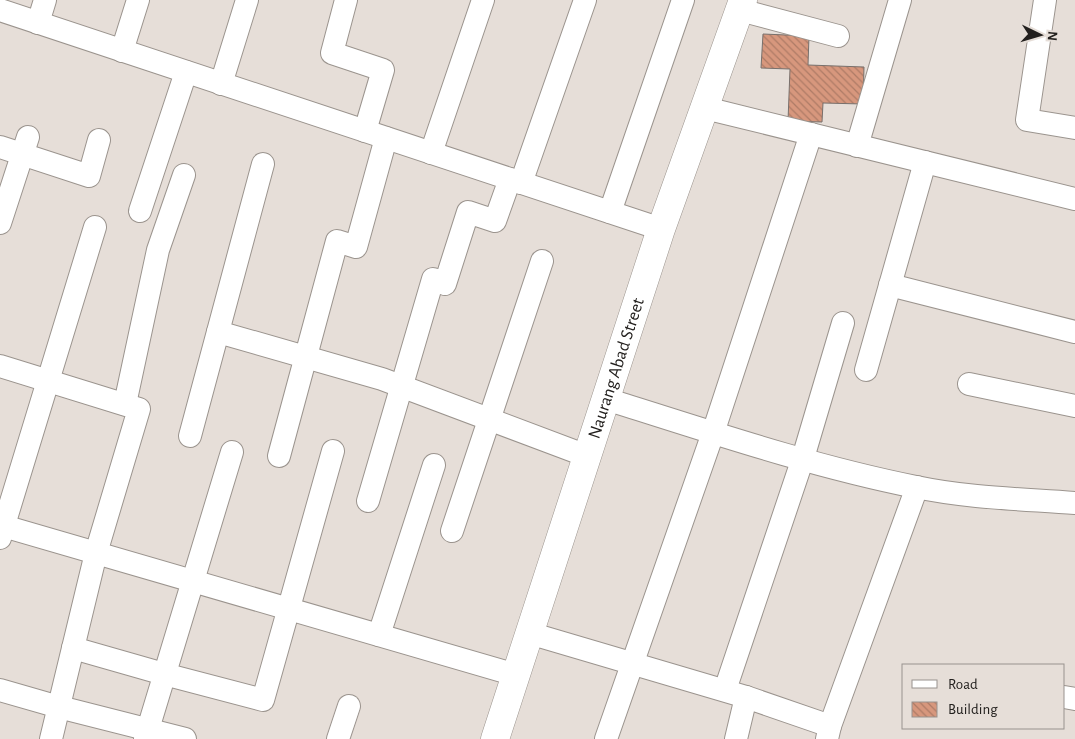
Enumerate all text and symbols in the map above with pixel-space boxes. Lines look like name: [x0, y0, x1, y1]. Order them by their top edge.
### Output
north arrow: [1015, 10, 1065, 60]
text: N: [1045, 31, 1059, 42]
street label: Naurang Abad Street: [585, 296, 648, 441]
legend: [902, 664, 1065, 729]
text: Road: [948, 677, 978, 692]
text: Building: [948, 702, 998, 717]

